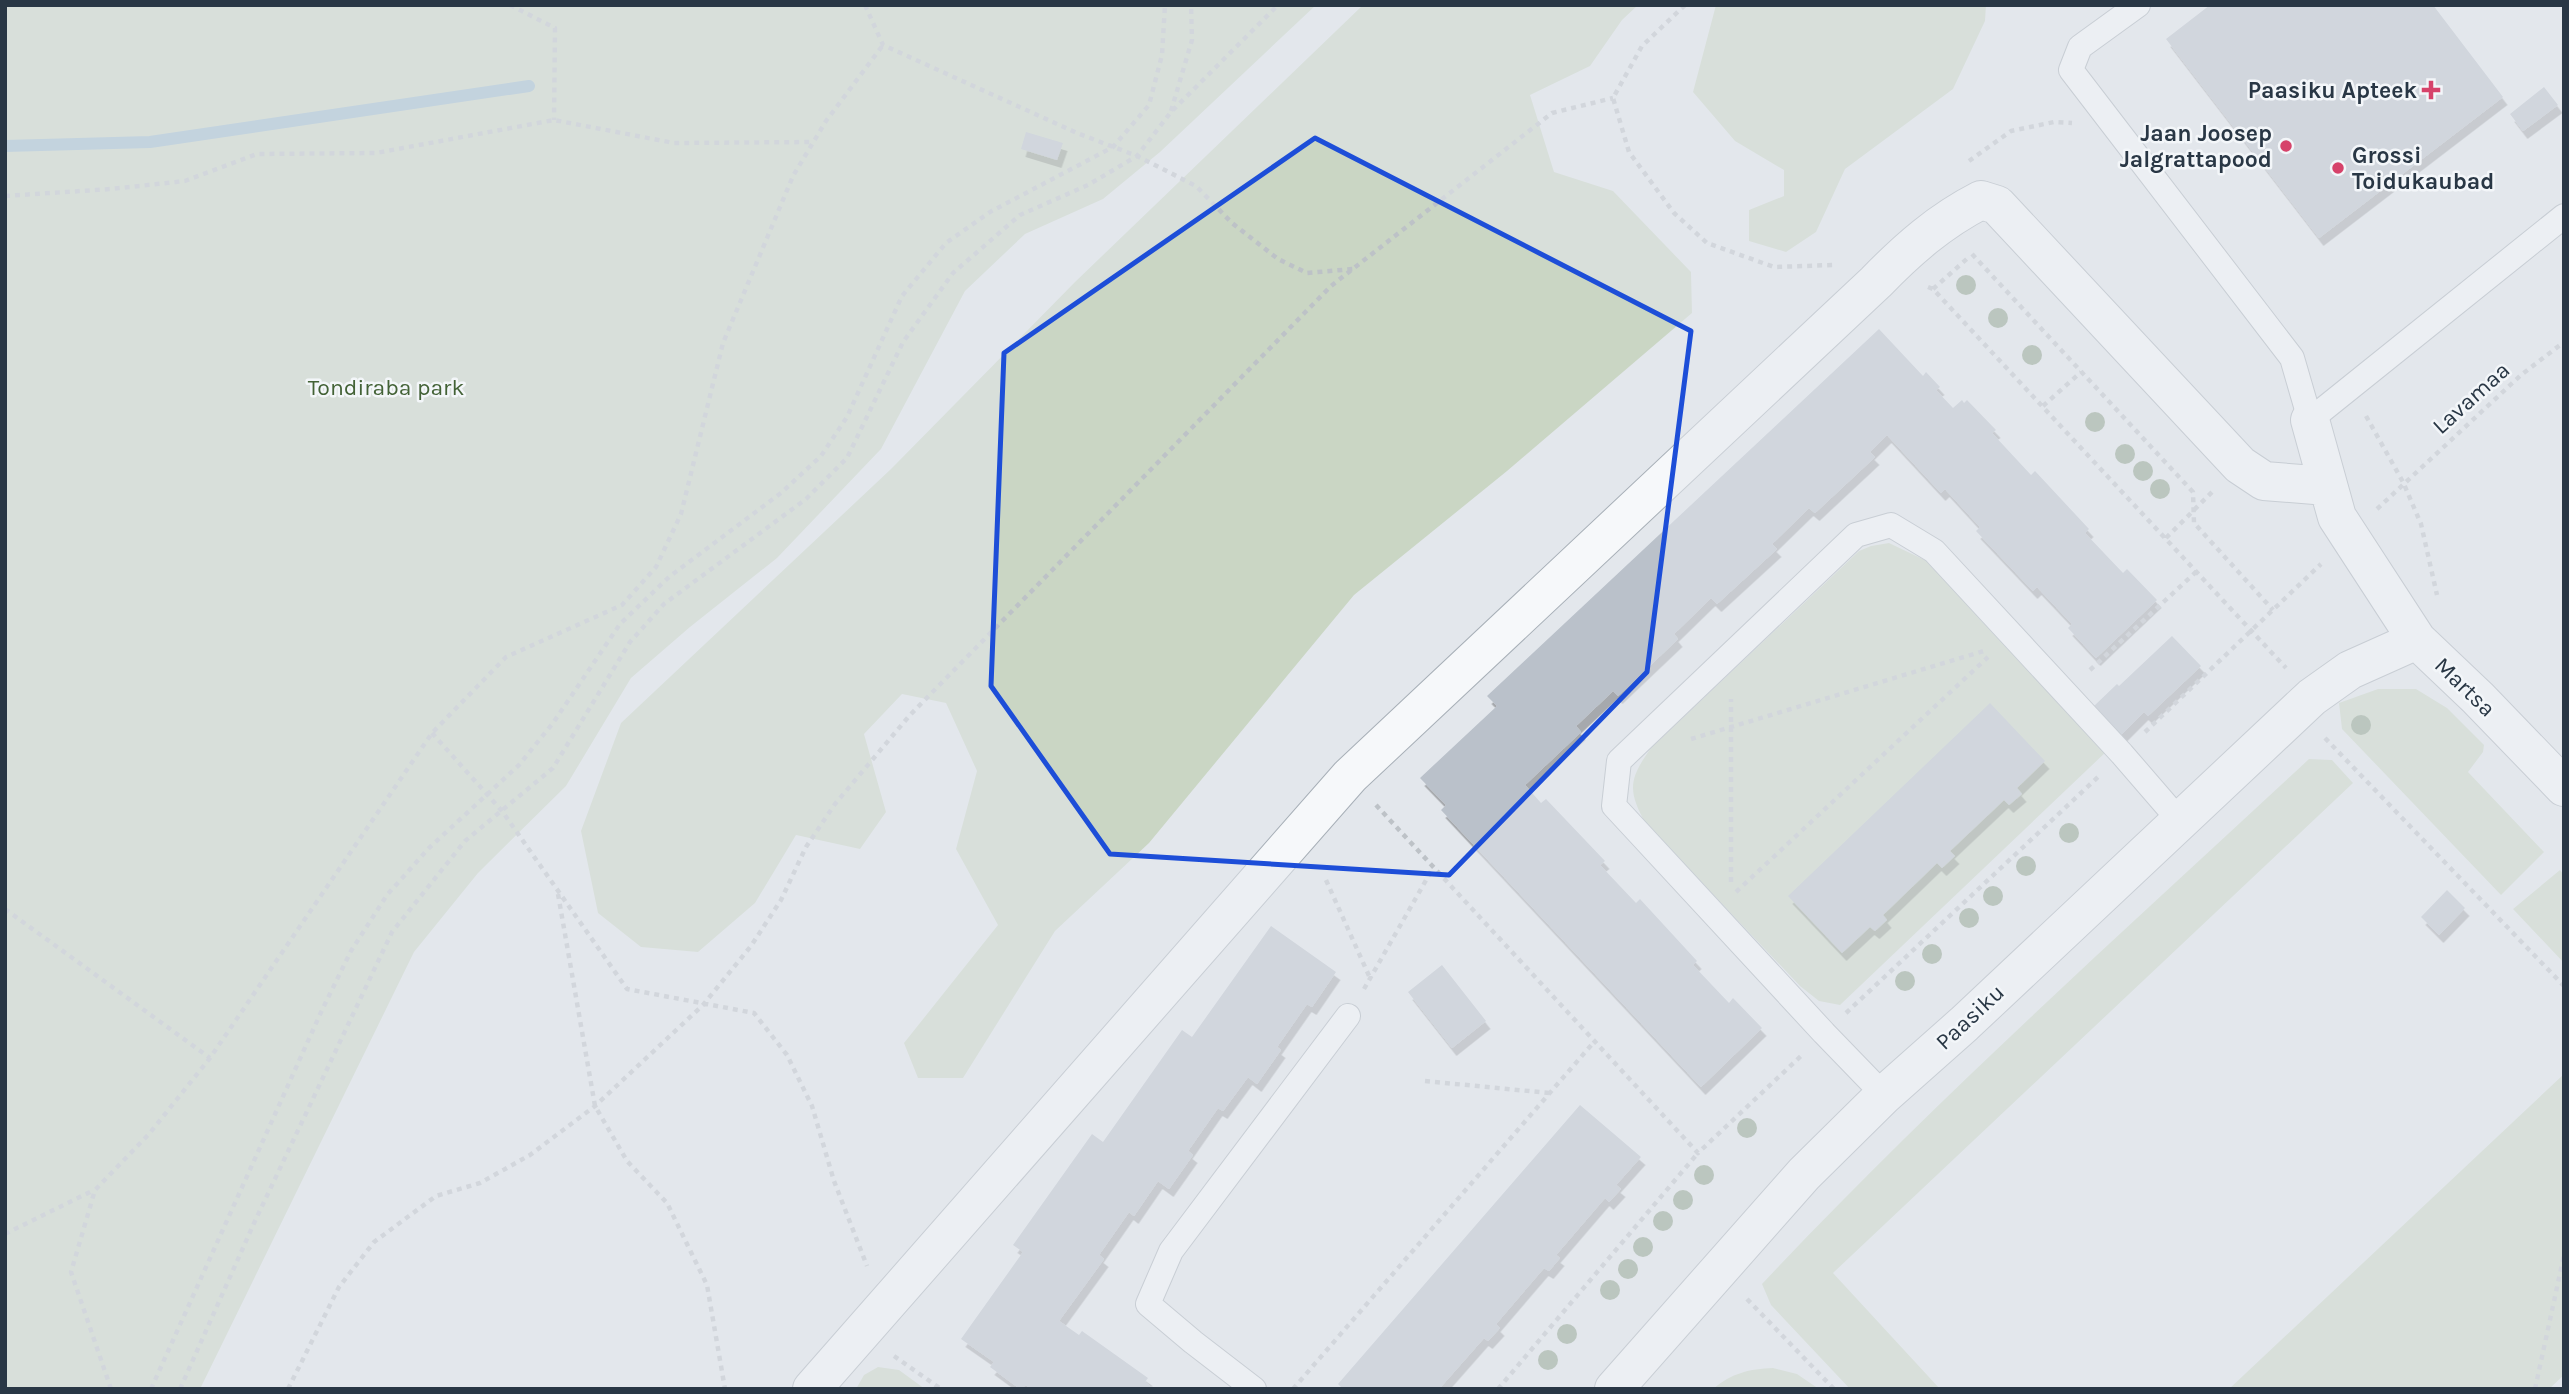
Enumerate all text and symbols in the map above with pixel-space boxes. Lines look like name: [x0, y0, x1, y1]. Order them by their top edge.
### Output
place label: Paasiku Apteek: [2248, 77, 2417, 104]
marker: Paasiku Apteek: [2423, 82, 2439, 98]
place label: Jaan Joosep Jalgrattapood: [2120, 120, 2272, 173]
marker: Jaan Joosep Jalgrattapood: [2278, 138, 2294, 154]
place label: Grossi Toidukaubad: [2352, 142, 2494, 195]
marker: Grossi Toidukaubad: [2330, 160, 2346, 176]
street label: Lavamaa: [2427, 356, 2515, 440]
park label: Tondiraba park: [308, 374, 464, 401]
street label: Martsa: [2429, 652, 2501, 722]
street label: Paasiku: [1930, 979, 2010, 1055]

